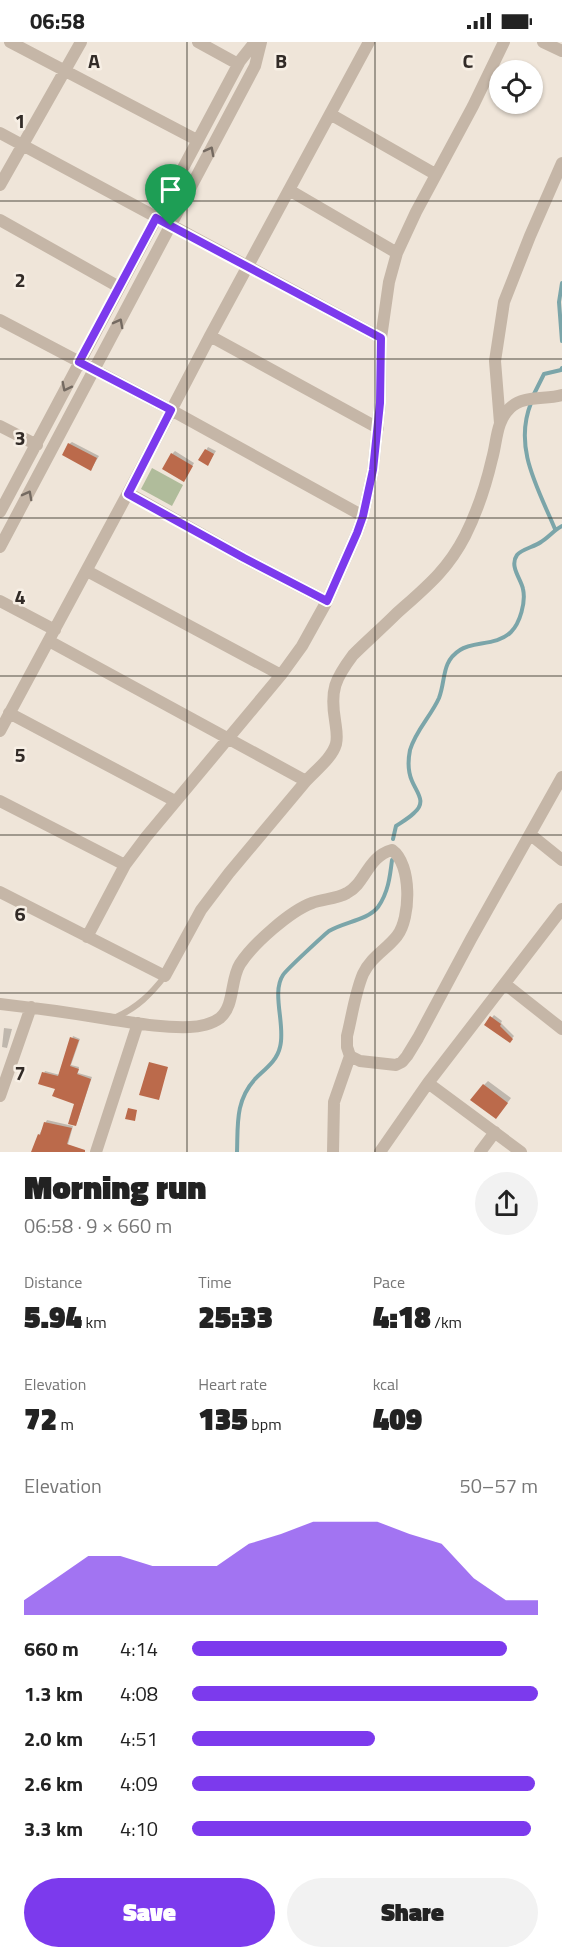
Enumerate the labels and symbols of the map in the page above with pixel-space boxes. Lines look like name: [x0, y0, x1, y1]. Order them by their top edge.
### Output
text: A: [88, 45, 100, 76]
text: B: [275, 45, 287, 76]
text: C: [463, 45, 474, 76]
text: 1: [14, 105, 26, 136]
one-way arrow: [203, 146, 214, 157]
pin: [145, 164, 196, 226]
text: 2: [14, 264, 26, 295]
one-way arrow: [112, 318, 124, 329]
one-way arrow: [62, 381, 73, 392]
text: 3: [14, 422, 26, 453]
one-way arrow: [21, 491, 32, 501]
text: 4: [14, 581, 26, 612]
text: 5: [14, 739, 26, 770]
text: 6: [14, 898, 26, 929]
text: 7: [14, 1057, 26, 1088]

